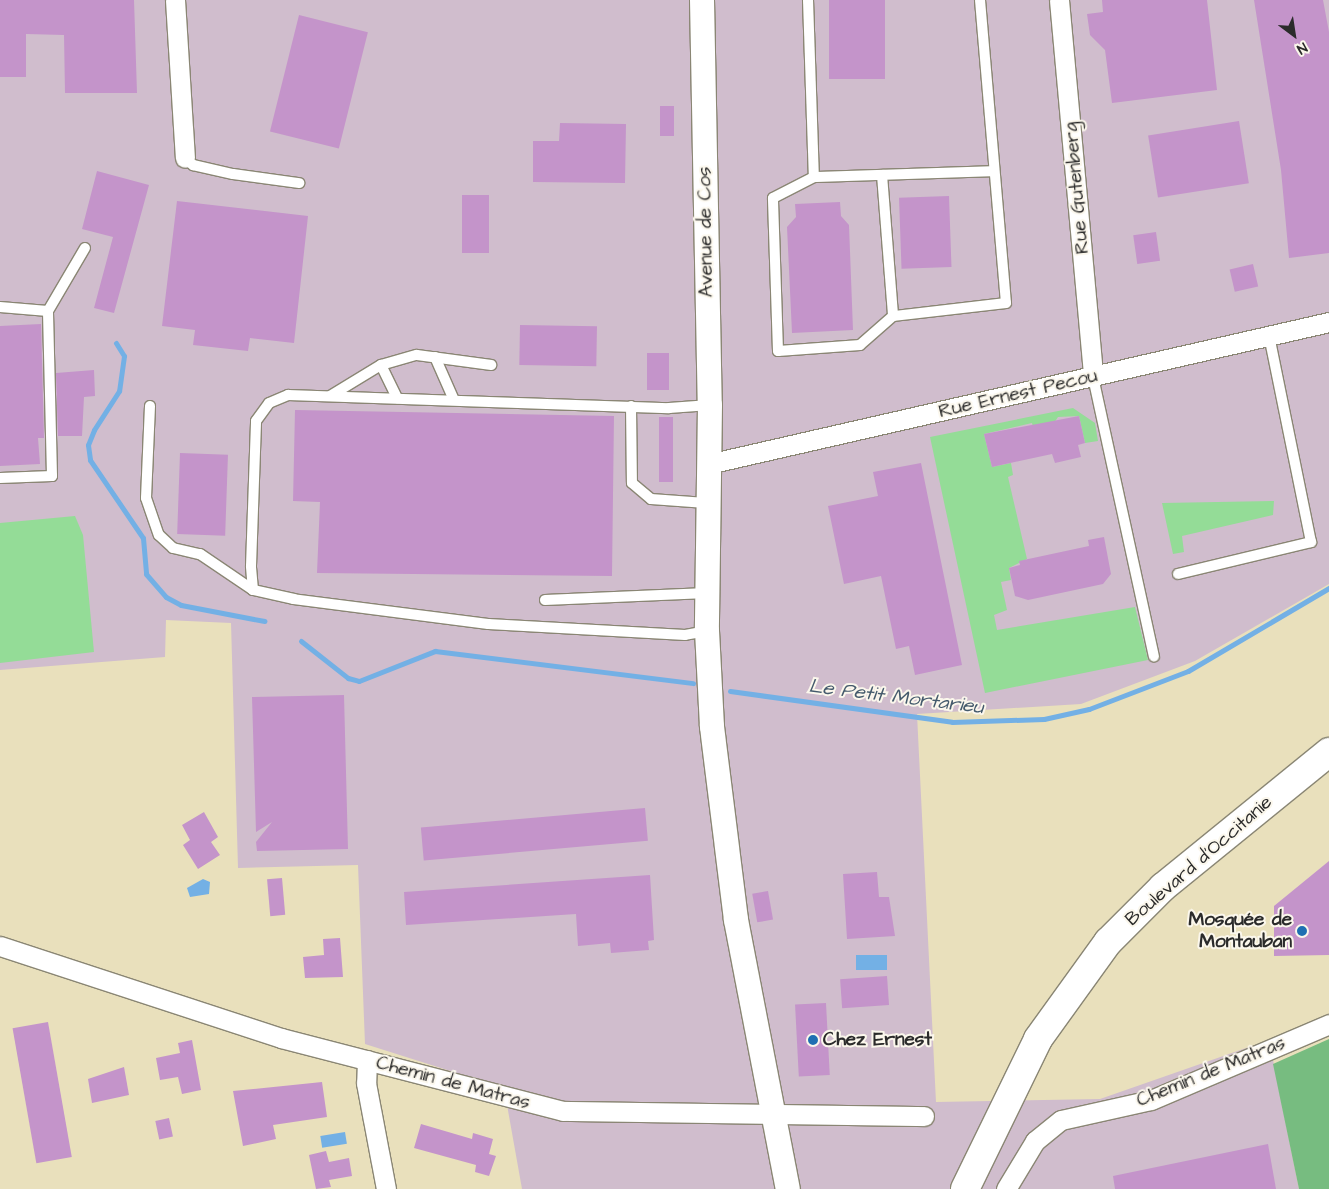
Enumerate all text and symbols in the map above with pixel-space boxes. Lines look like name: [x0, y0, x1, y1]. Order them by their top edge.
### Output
north arrow: [1269, 10, 1319, 60]
text: N: [1293, 37, 1311, 59]
street label: Rue Gutenberg: [1060, 121, 1094, 255]
street label: Avenue de Cos: [693, 166, 719, 298]
street label: Rue Ernest Pecou: [936, 365, 1100, 423]
water label: Le Petit Mortarieu: [807, 674, 985, 720]
street label: Boulevard d'Occitanie: [1121, 791, 1277, 931]
place label: Mosquée de Montauban: [1188, 909, 1292, 953]
marker: Mosquée de Montauban: [1296, 925, 1308, 937]
place label: Chez Ernest: [823, 1029, 932, 1051]
street label: Chemin de Matras: [1133, 1032, 1289, 1112]
marker: Chez Ernest: [807, 1034, 819, 1046]
street label: Chemin de Matras: [374, 1052, 532, 1114]

